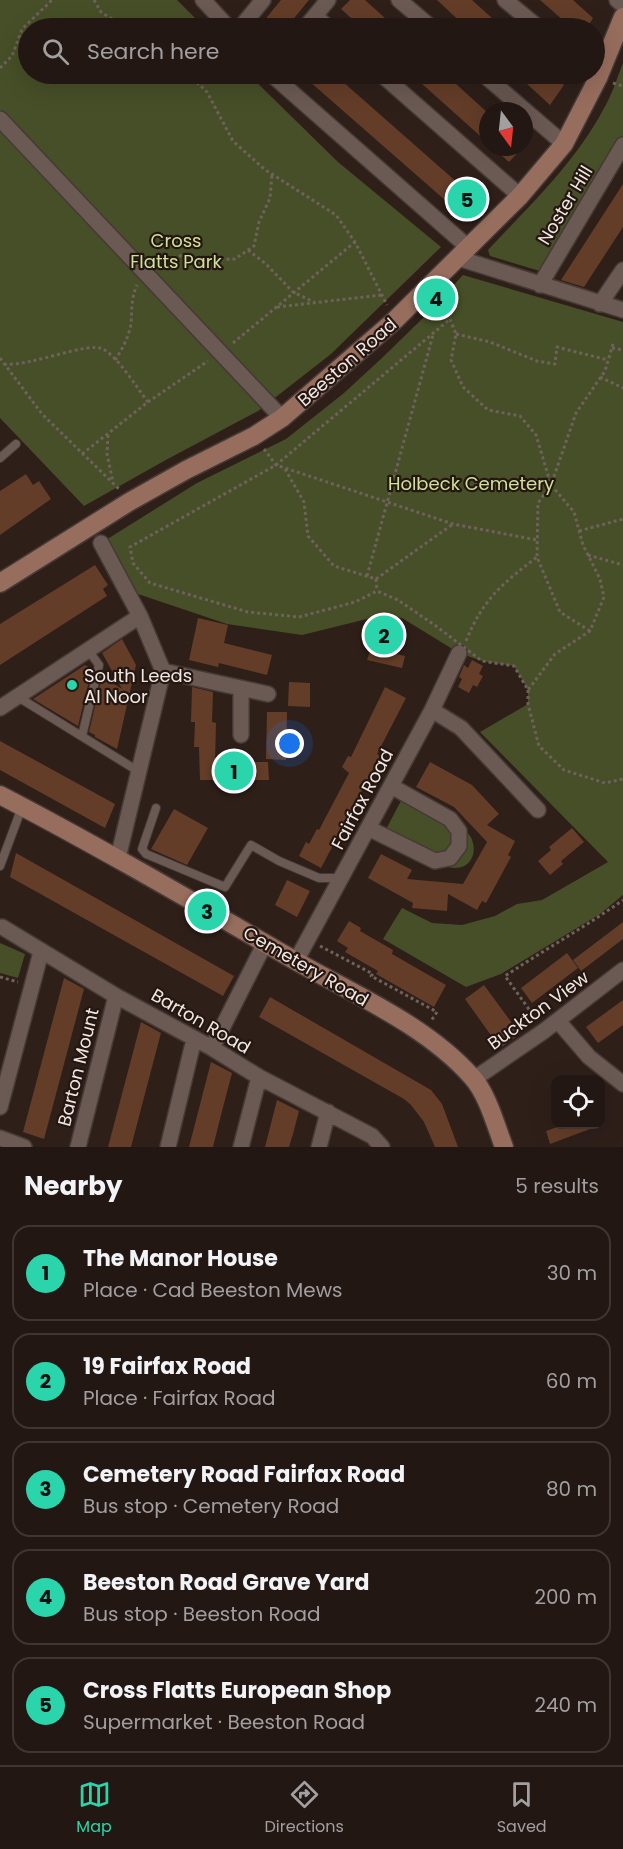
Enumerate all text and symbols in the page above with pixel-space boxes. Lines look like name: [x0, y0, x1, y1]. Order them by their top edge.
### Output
search box: [18, 18, 605, 84]
icon: search: [39, 35, 72, 68]
text: Search here: [87, 36, 220, 67]
north arrow: [479, 102, 533, 156]
street label: Noster Hill: [531, 161, 599, 249]
pin: 5: [448, 176, 486, 222]
park label: Cross Flatts Park: [130, 228, 222, 274]
pin: 4: [416, 276, 456, 320]
street label: Beeston Road: [292, 312, 402, 412]
park label: Holbeck Cemetery: [388, 471, 554, 496]
pin: 2: [364, 612, 404, 658]
place label: South Leeds Al Noor: [84, 663, 192, 709]
marker: South Leeds Al Noor: [65, 678, 79, 692]
your location: [275, 729, 304, 758]
street label: Fairfax Road: [325, 744, 399, 854]
pin: 1: [214, 748, 254, 794]
pin: 3: [188, 888, 226, 934]
street label: Cemetery Road: [239, 920, 373, 1012]
street label: Buckton View: [482, 965, 594, 1055]
street label: Barton Road: [147, 982, 255, 1060]
street label: Barton Mount: [51, 1005, 105, 1129]
map controls: [551, 1075, 605, 1129]
button: locate: [551, 1075, 605, 1129]
text: Nearby: [24, 1168, 122, 1204]
text: 5 results: [515, 1172, 599, 1200]
text: The Manor House: [83, 1243, 278, 1274]
text: 1: [42, 1259, 49, 1287]
text: 30 m: [547, 1259, 597, 1287]
text: Place · Cad Beeston Mews: [83, 1276, 342, 1304]
text: 19 Fairfax Road: [83, 1351, 251, 1382]
text: 2: [40, 1367, 51, 1395]
text: 60 m: [546, 1367, 597, 1395]
text: Place · Fairfax Road: [83, 1384, 275, 1412]
text: Cemetery Road Fairfax Road: [83, 1459, 405, 1490]
text: 3: [39, 1475, 52, 1503]
text: 80 m: [546, 1475, 597, 1503]
text: Bus stop · Cemetery Road: [83, 1492, 339, 1520]
text: Beeston Road Grave Yard: [83, 1567, 369, 1598]
text: 4: [39, 1583, 52, 1611]
text: 200 m: [534, 1583, 597, 1611]
text: Bus stop · Beeston Road: [83, 1600, 321, 1628]
text: Cross Flatts European Shop: [83, 1675, 391, 1706]
text: 5: [39, 1691, 52, 1719]
text: 240 m: [534, 1691, 597, 1719]
text: Supermarket · Beeston Road: [83, 1708, 365, 1736]
tab: Map: [76, 1778, 112, 1839]
tab: Directions: [265, 1778, 344, 1839]
tab: Saved: [497, 1778, 547, 1839]

